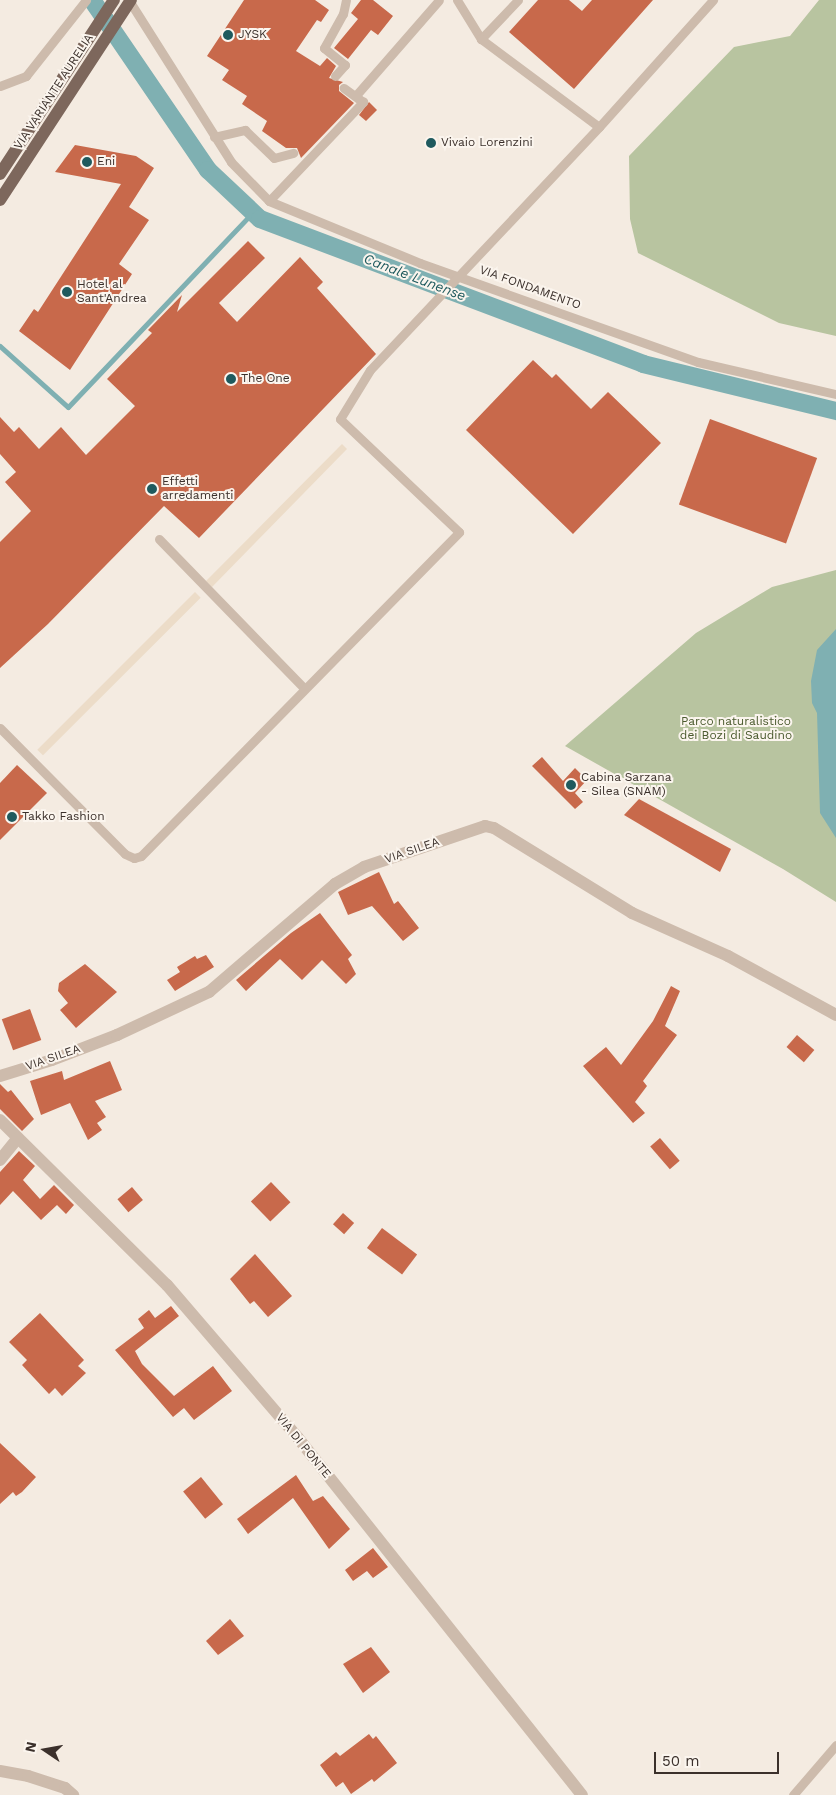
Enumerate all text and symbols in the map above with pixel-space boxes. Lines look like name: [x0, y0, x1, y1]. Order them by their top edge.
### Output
place label: JYSK: [238, 28, 267, 42]
marker: JYSK: [222, 29, 234, 41]
street label: VIA VARIANTE AURELIA: [11, 31, 97, 153]
place label: Vivaio Lorenzini: [441, 136, 533, 150]
marker: Vivaio Lorenzini: [425, 137, 437, 149]
place label: Eni: [97, 155, 115, 169]
marker: Eni: [81, 156, 93, 168]
water label: Canale Lunense: [362, 250, 468, 304]
street label: VIA FONDAMENTO: [477, 263, 583, 313]
place label: Hotel al Sant'Andrea: [77, 278, 147, 306]
marker: Hotel al Sant'Andrea: [61, 286, 73, 298]
place label: The One: [241, 372, 290, 386]
marker: The One: [225, 373, 237, 385]
place label: Effetti arredamenti: [162, 475, 234, 503]
marker: Effetti arredamenti: [146, 483, 158, 495]
park label: Parco naturalistico dei Bozi di Saudino: [680, 715, 792, 743]
place label: Cabina Sarzana - Silea (SNAM): [581, 771, 672, 799]
marker: Cabina Sarzana - Silea (SNAM): [565, 779, 577, 791]
place label: Takko Fashion: [22, 810, 105, 824]
marker: Takko Fashion: [6, 811, 18, 823]
street label: VIA SILEA: [383, 835, 441, 867]
street label: VIA SILEA: [24, 1042, 82, 1074]
street label: VIA DI PONTE: [272, 1411, 334, 1481]
north arrow: [20, 1725, 70, 1775]
text: N: [21, 1740, 39, 1754]
scale bar: [656, 1742, 781, 1774]
text: 50 m: [662, 1752, 699, 1770]

